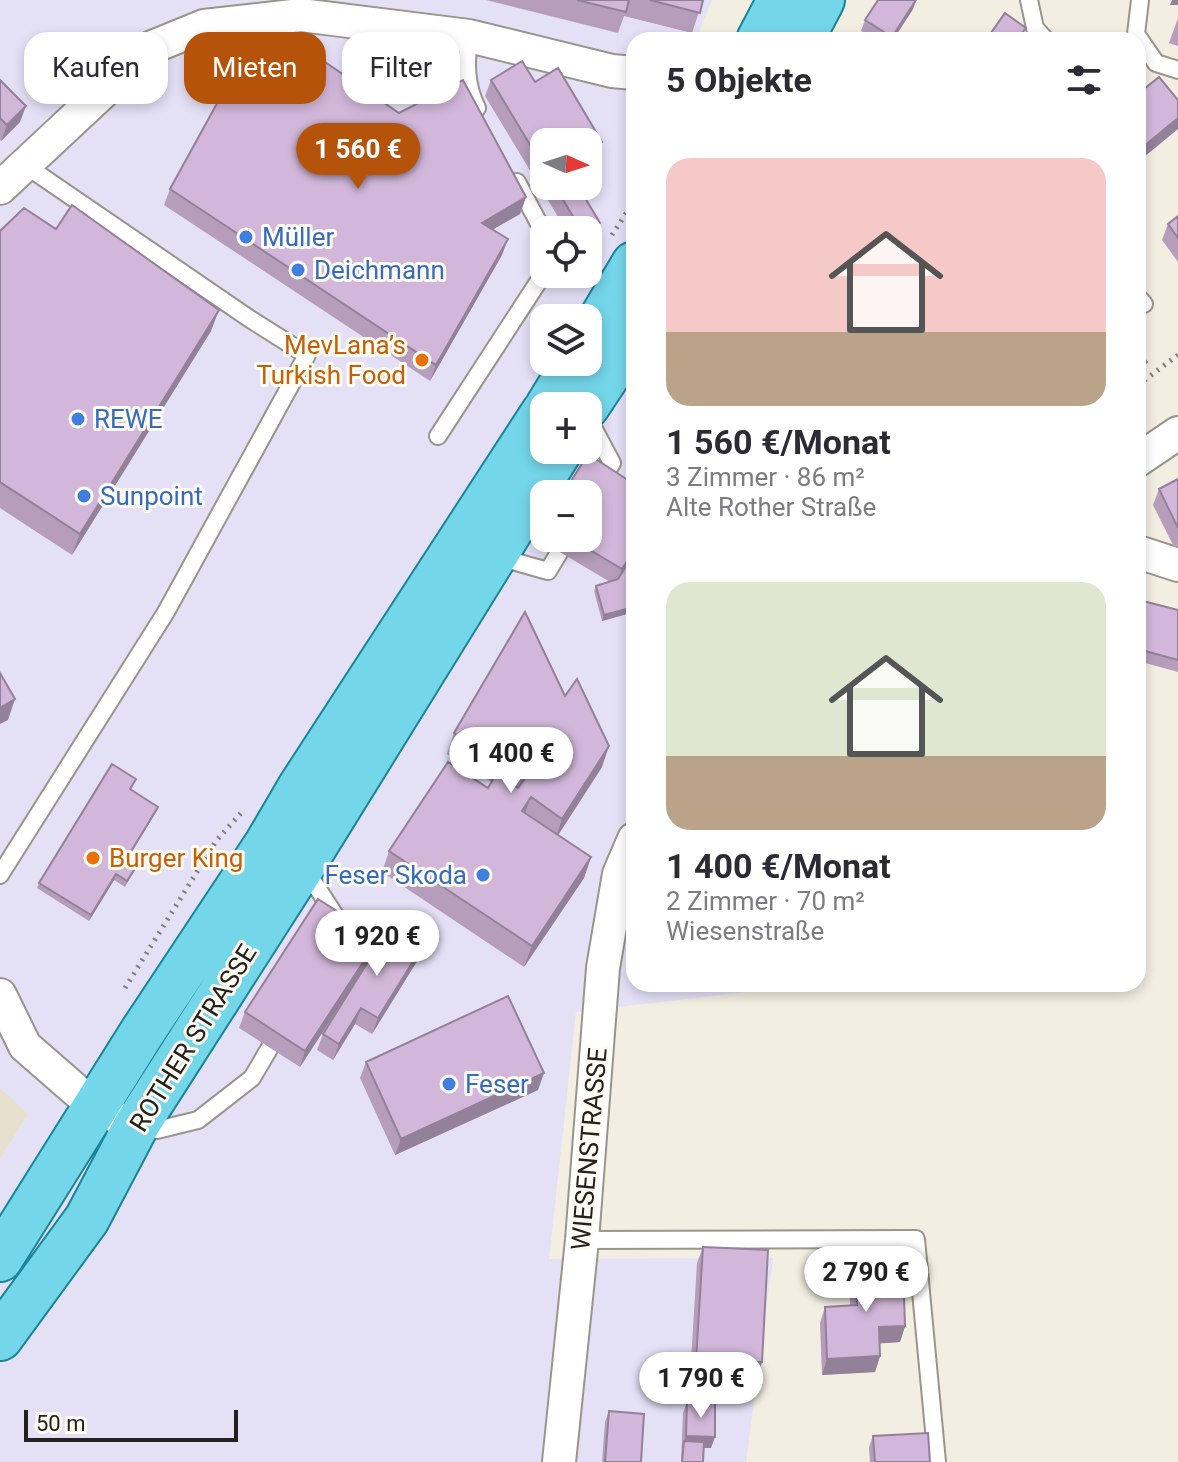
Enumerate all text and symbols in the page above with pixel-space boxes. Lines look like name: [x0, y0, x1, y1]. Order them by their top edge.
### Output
chip: Kaufen: [24, 32, 168, 104]
chip: Mieten: [184, 32, 326, 104]
chip: Filter: [342, 32, 460, 104]
icon: filters: [1062, 58, 1106, 102]
text: 5 Objekte: [666, 60, 812, 100]
pin: 1 560 €: [284, 123, 432, 191]
north arrow: [530, 128, 602, 200]
map controls: [530, 128, 602, 552]
text: 1 560 €: [314, 134, 402, 164]
icon: home: [814, 210, 958, 354]
button: locate: [530, 216, 602, 288]
place label: Müller: [262, 222, 334, 252]
marker: Müller: [237, 228, 255, 246]
place label: Deichmann: [314, 255, 445, 285]
marker: Deichmann: [289, 261, 307, 279]
button: layers: [530, 304, 602, 376]
place label: MevLana’s Turkish Food: [256, 330, 406, 390]
marker: MevLana’s Turkish Food: [413, 351, 431, 369]
button: +: [530, 392, 602, 464]
place label: REWE: [94, 404, 163, 434]
marker: REWE: [69, 410, 87, 428]
text: 1 560 €/Monat: [666, 422, 891, 462]
text: 3 Zimmer · 86 m²: [666, 462, 865, 492]
button: −: [530, 480, 602, 552]
place label: Sunpoint: [100, 481, 203, 511]
marker: Sunpoint: [75, 487, 93, 505]
text: Alte Rother Straße: [666, 492, 876, 522]
icon: home: [814, 634, 958, 778]
pin: 1 400 €: [437, 727, 585, 795]
text: 1 400 €: [467, 738, 555, 768]
place label: Burger King: [109, 843, 243, 873]
text: 1 400 €/Monat: [666, 846, 891, 886]
marker: Burger King: [84, 849, 102, 867]
place label: Feser Skoda: [324, 860, 467, 890]
marker: Feser Skoda: [474, 866, 492, 884]
text: 2 Zimmer · 70 m²: [666, 886, 865, 916]
pin: 1 920 €: [303, 910, 451, 978]
text: Wiesenstraße: [666, 916, 824, 946]
text: 1 920 €: [333, 921, 421, 951]
street label: ROTHER STRASSE: [123, 939, 263, 1137]
street label: WIESENSTRASSE: [565, 1046, 613, 1252]
place label: Feser: [465, 1069, 529, 1099]
marker: Feser: [440, 1075, 458, 1093]
pin: 2 790 €: [792, 1246, 940, 1314]
text: 2 790 €: [822, 1257, 910, 1287]
pin: 1 790 €: [627, 1352, 775, 1420]
text: 1 790 €: [657, 1363, 745, 1393]
scale bar: [24, 1406, 238, 1442]
text: 50 m: [36, 1411, 85, 1436]

